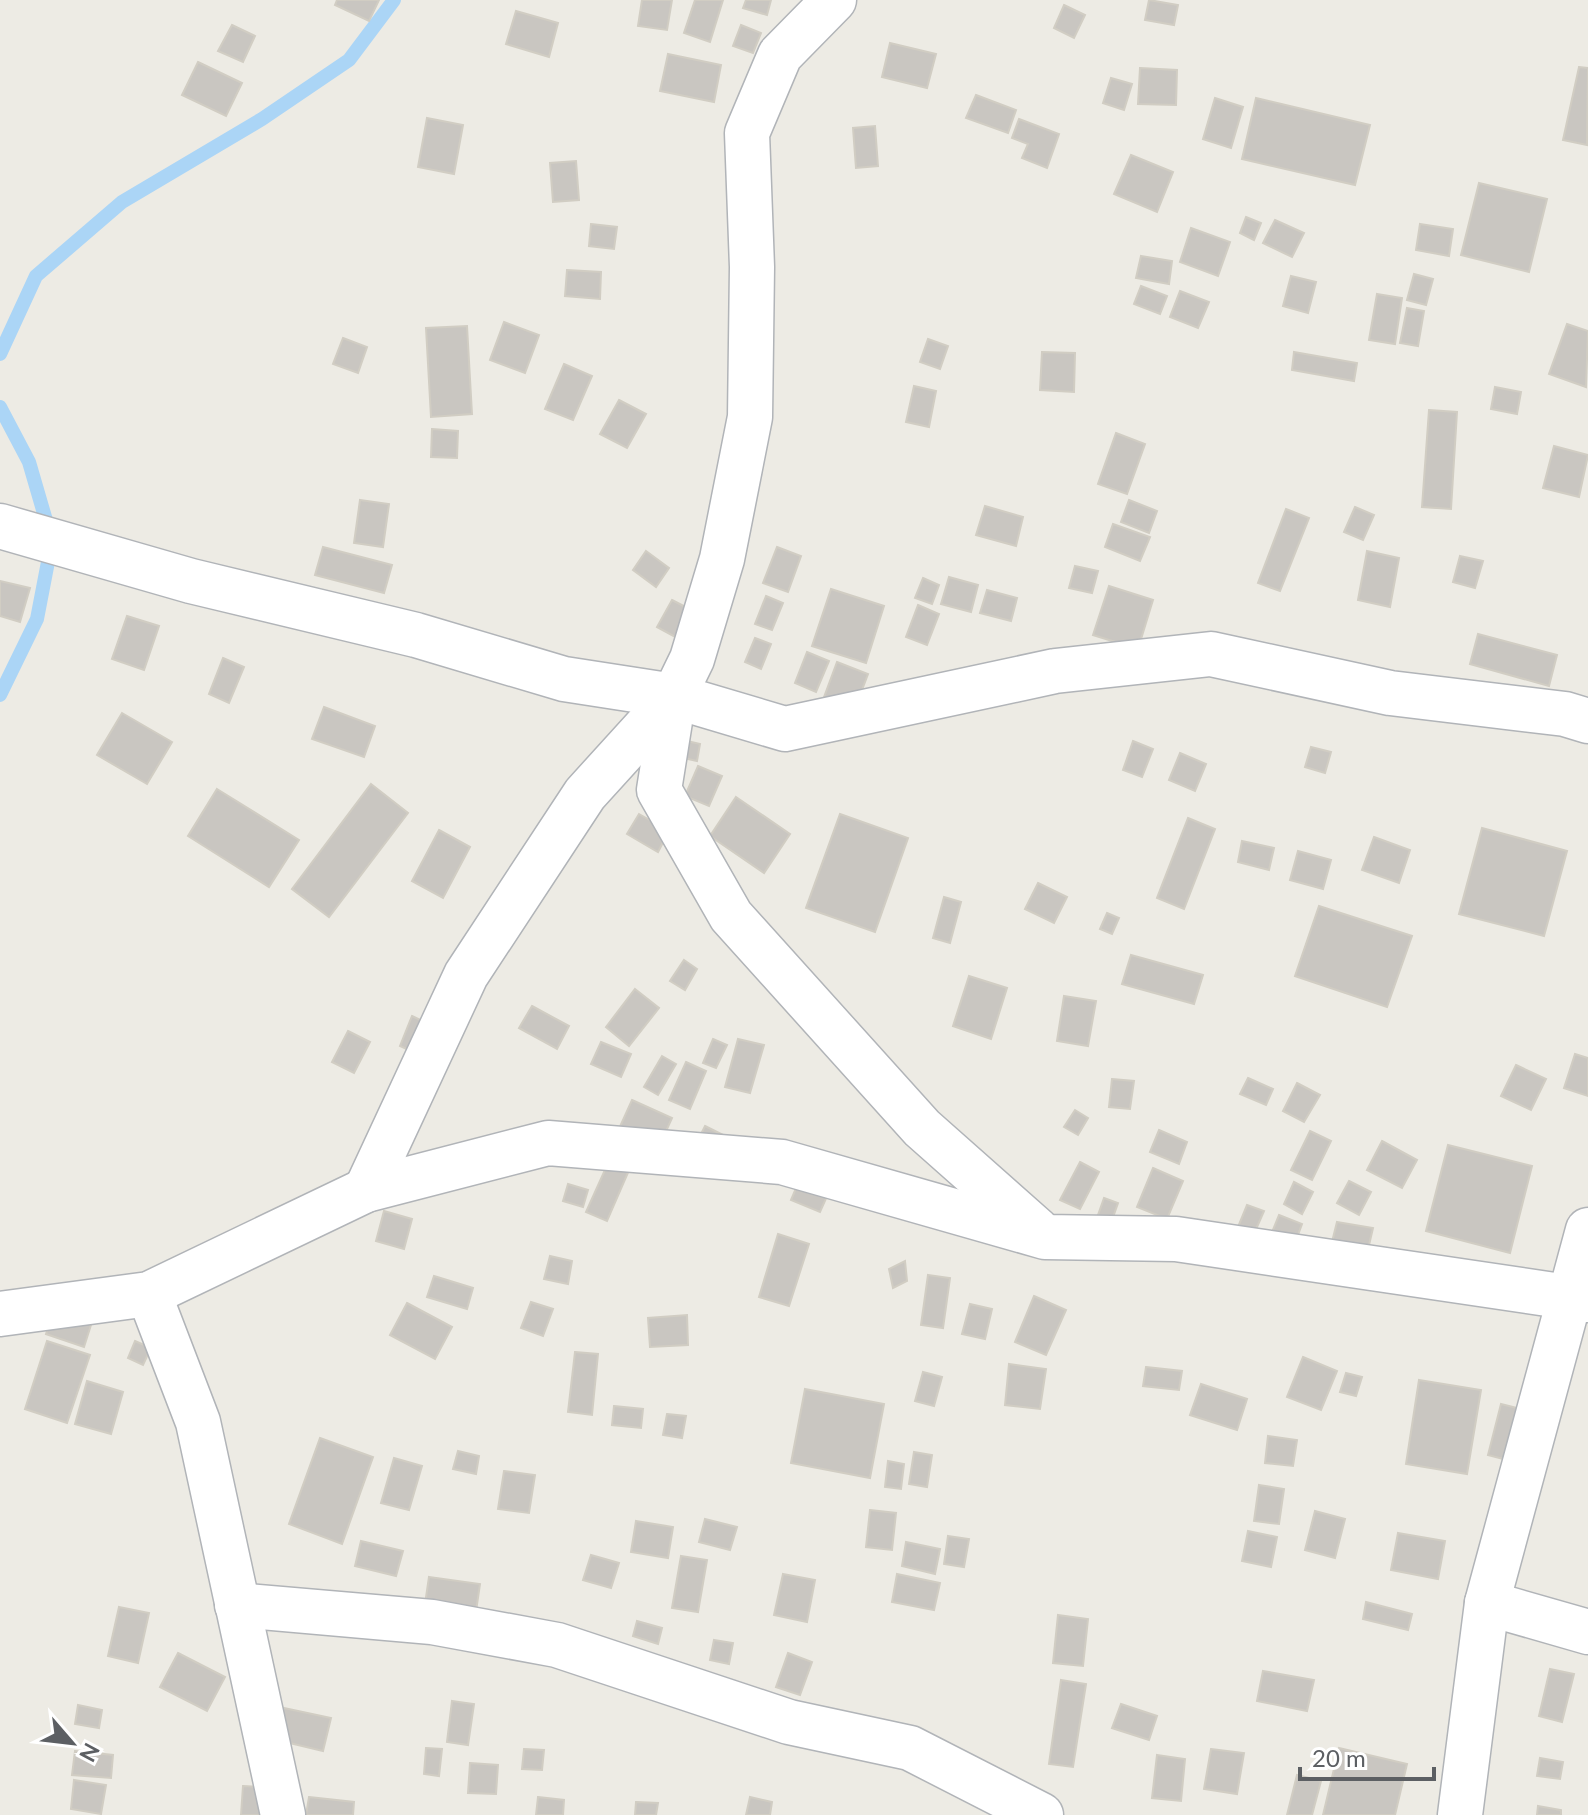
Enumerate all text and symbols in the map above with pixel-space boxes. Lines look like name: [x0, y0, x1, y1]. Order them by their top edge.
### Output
north arrow: [32, 1703, 112, 1783]
scale bar: [1300, 1731, 1434, 1781]
text: N: [74, 1739, 106, 1766]
text: 20 m: [1312, 1743, 1366, 1772]

